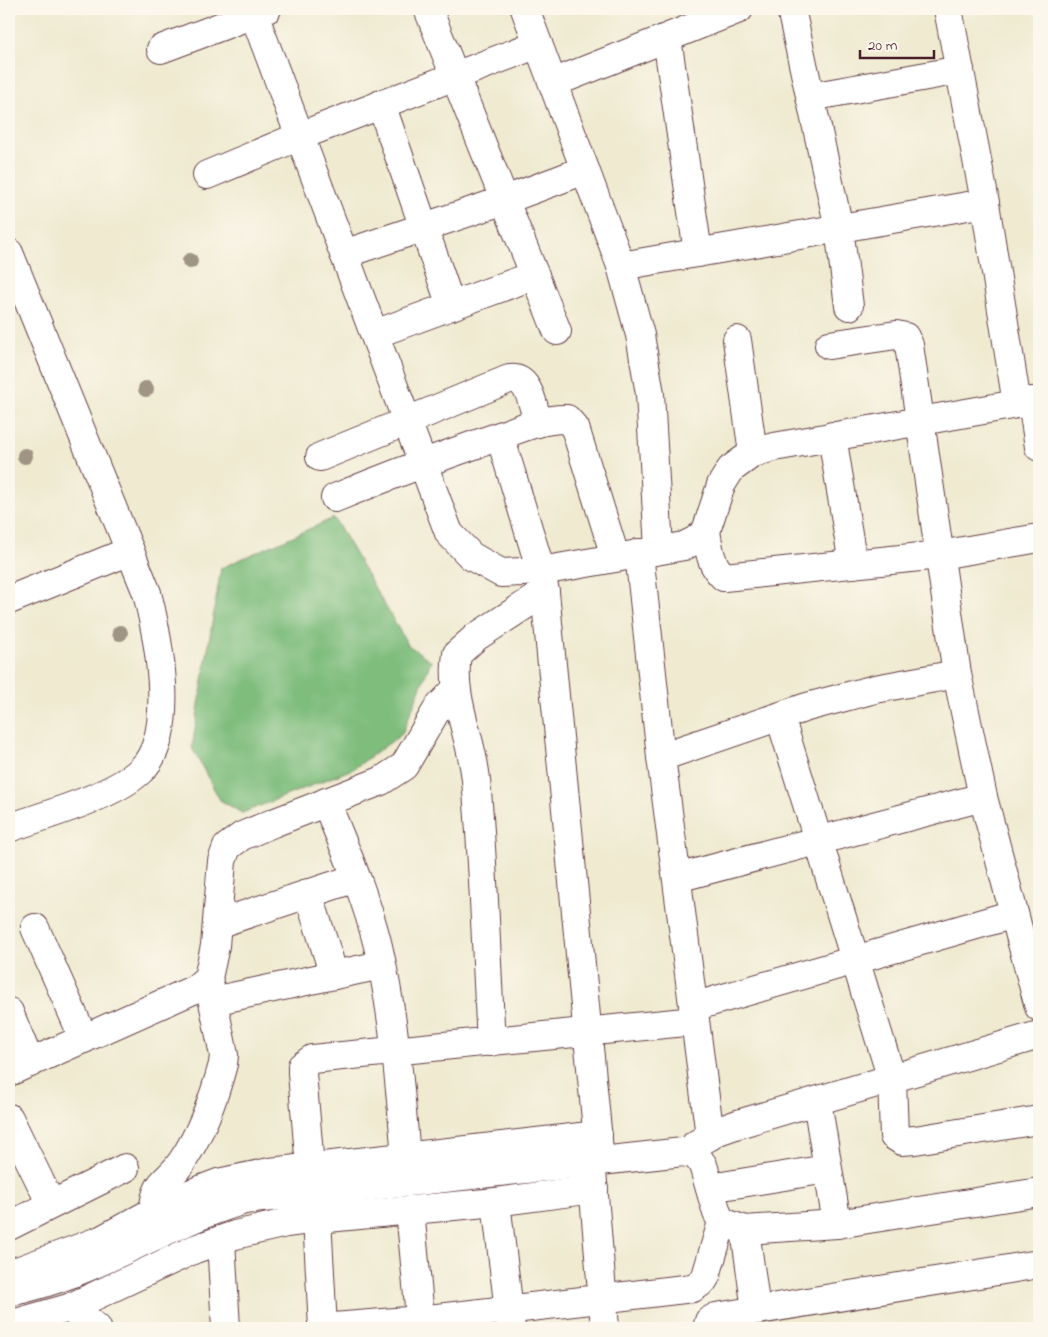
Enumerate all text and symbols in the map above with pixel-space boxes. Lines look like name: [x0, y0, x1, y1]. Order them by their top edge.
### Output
scale bar: [860, 28, 934, 60]
text: 20 m: [868, 35, 898, 57]

